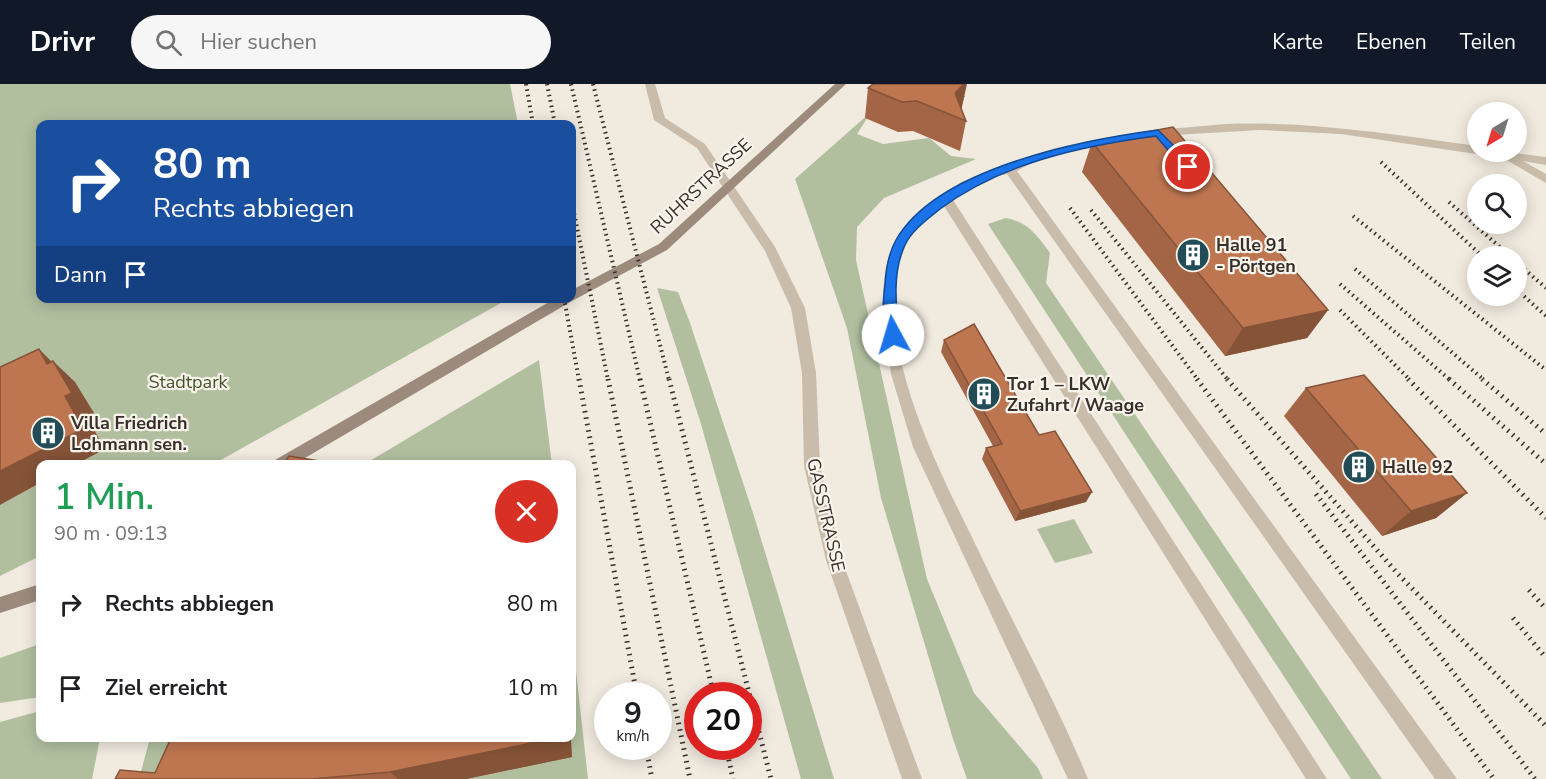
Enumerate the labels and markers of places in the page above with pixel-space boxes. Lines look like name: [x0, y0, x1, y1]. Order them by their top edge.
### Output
pin: [1162, 141, 1213, 192]
place label: Halle 91 - Pörtgen: [1216, 233, 1296, 278]
building icon: Halle 91 - Pörtgen: [1175, 237, 1211, 273]
place label: Tor 1 – LKW Zufahrt / Waage: [1007, 372, 1144, 417]
building icon: Tor 1 – LKW Zufahrt / Waage: [966, 376, 1002, 412]
place label: Villa Friedrich Lohmann sen.: [70, 411, 187, 456]
building icon: Villa Friedrich Lohmann sen.: [30, 415, 66, 451]
building icon: Halle 92: [1341, 449, 1377, 485]
place label: Halle 92: [1382, 455, 1453, 479]

